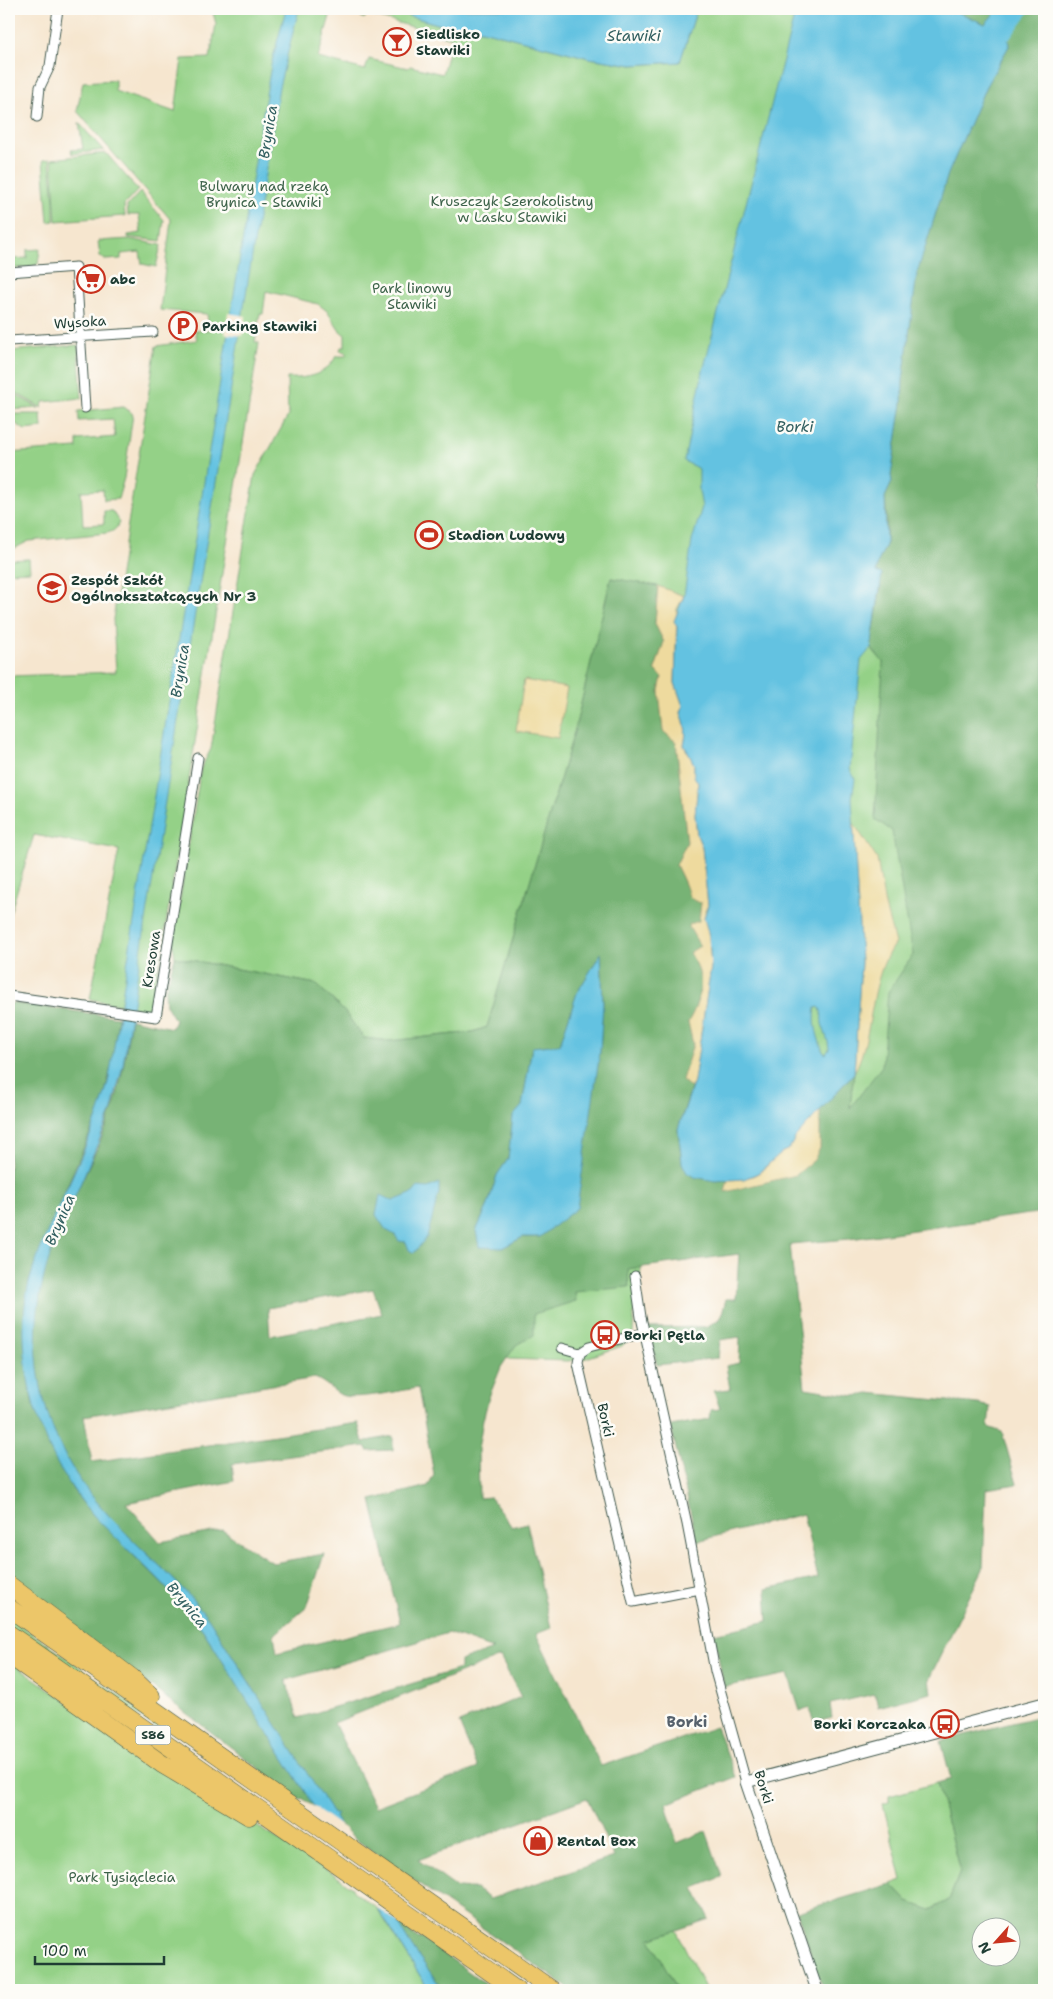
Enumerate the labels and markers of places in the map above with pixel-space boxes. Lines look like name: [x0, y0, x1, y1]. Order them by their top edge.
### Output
place label: Siedlisko Stawiki: [416, 25, 480, 59]
bar icon: Siedlisko Stawiki: [382, 27, 412, 57]
supermarket icon: abc: [76, 264, 106, 294]
place label: abc: [110, 270, 136, 288]
parking icon: Parking Stawiki: [168, 311, 198, 341]
place label: Parking Stawiki: [202, 317, 317, 335]
sports icon: Stadion Ludowy: [414, 520, 444, 550]
place label: Stadion Ludowy: [448, 526, 565, 544]
place label: Zespół Szkół Ogólnokształcących Nr 3: [71, 571, 256, 605]
school or university icon: Zespół Szkół Ogólnokształcących Nr 3: [37, 573, 67, 603]
bus stop icon: Borki Pętla: [590, 1320, 620, 1350]
place label: Borki Pętla: [624, 1326, 705, 1344]
bus stop icon: Borki Korczaka: [930, 1709, 960, 1739]
place label: Borki Korczaka: [814, 1715, 926, 1733]
shop icon: Rental Box: [523, 1826, 553, 1856]
place label: Rental Box: [557, 1832, 636, 1850]

